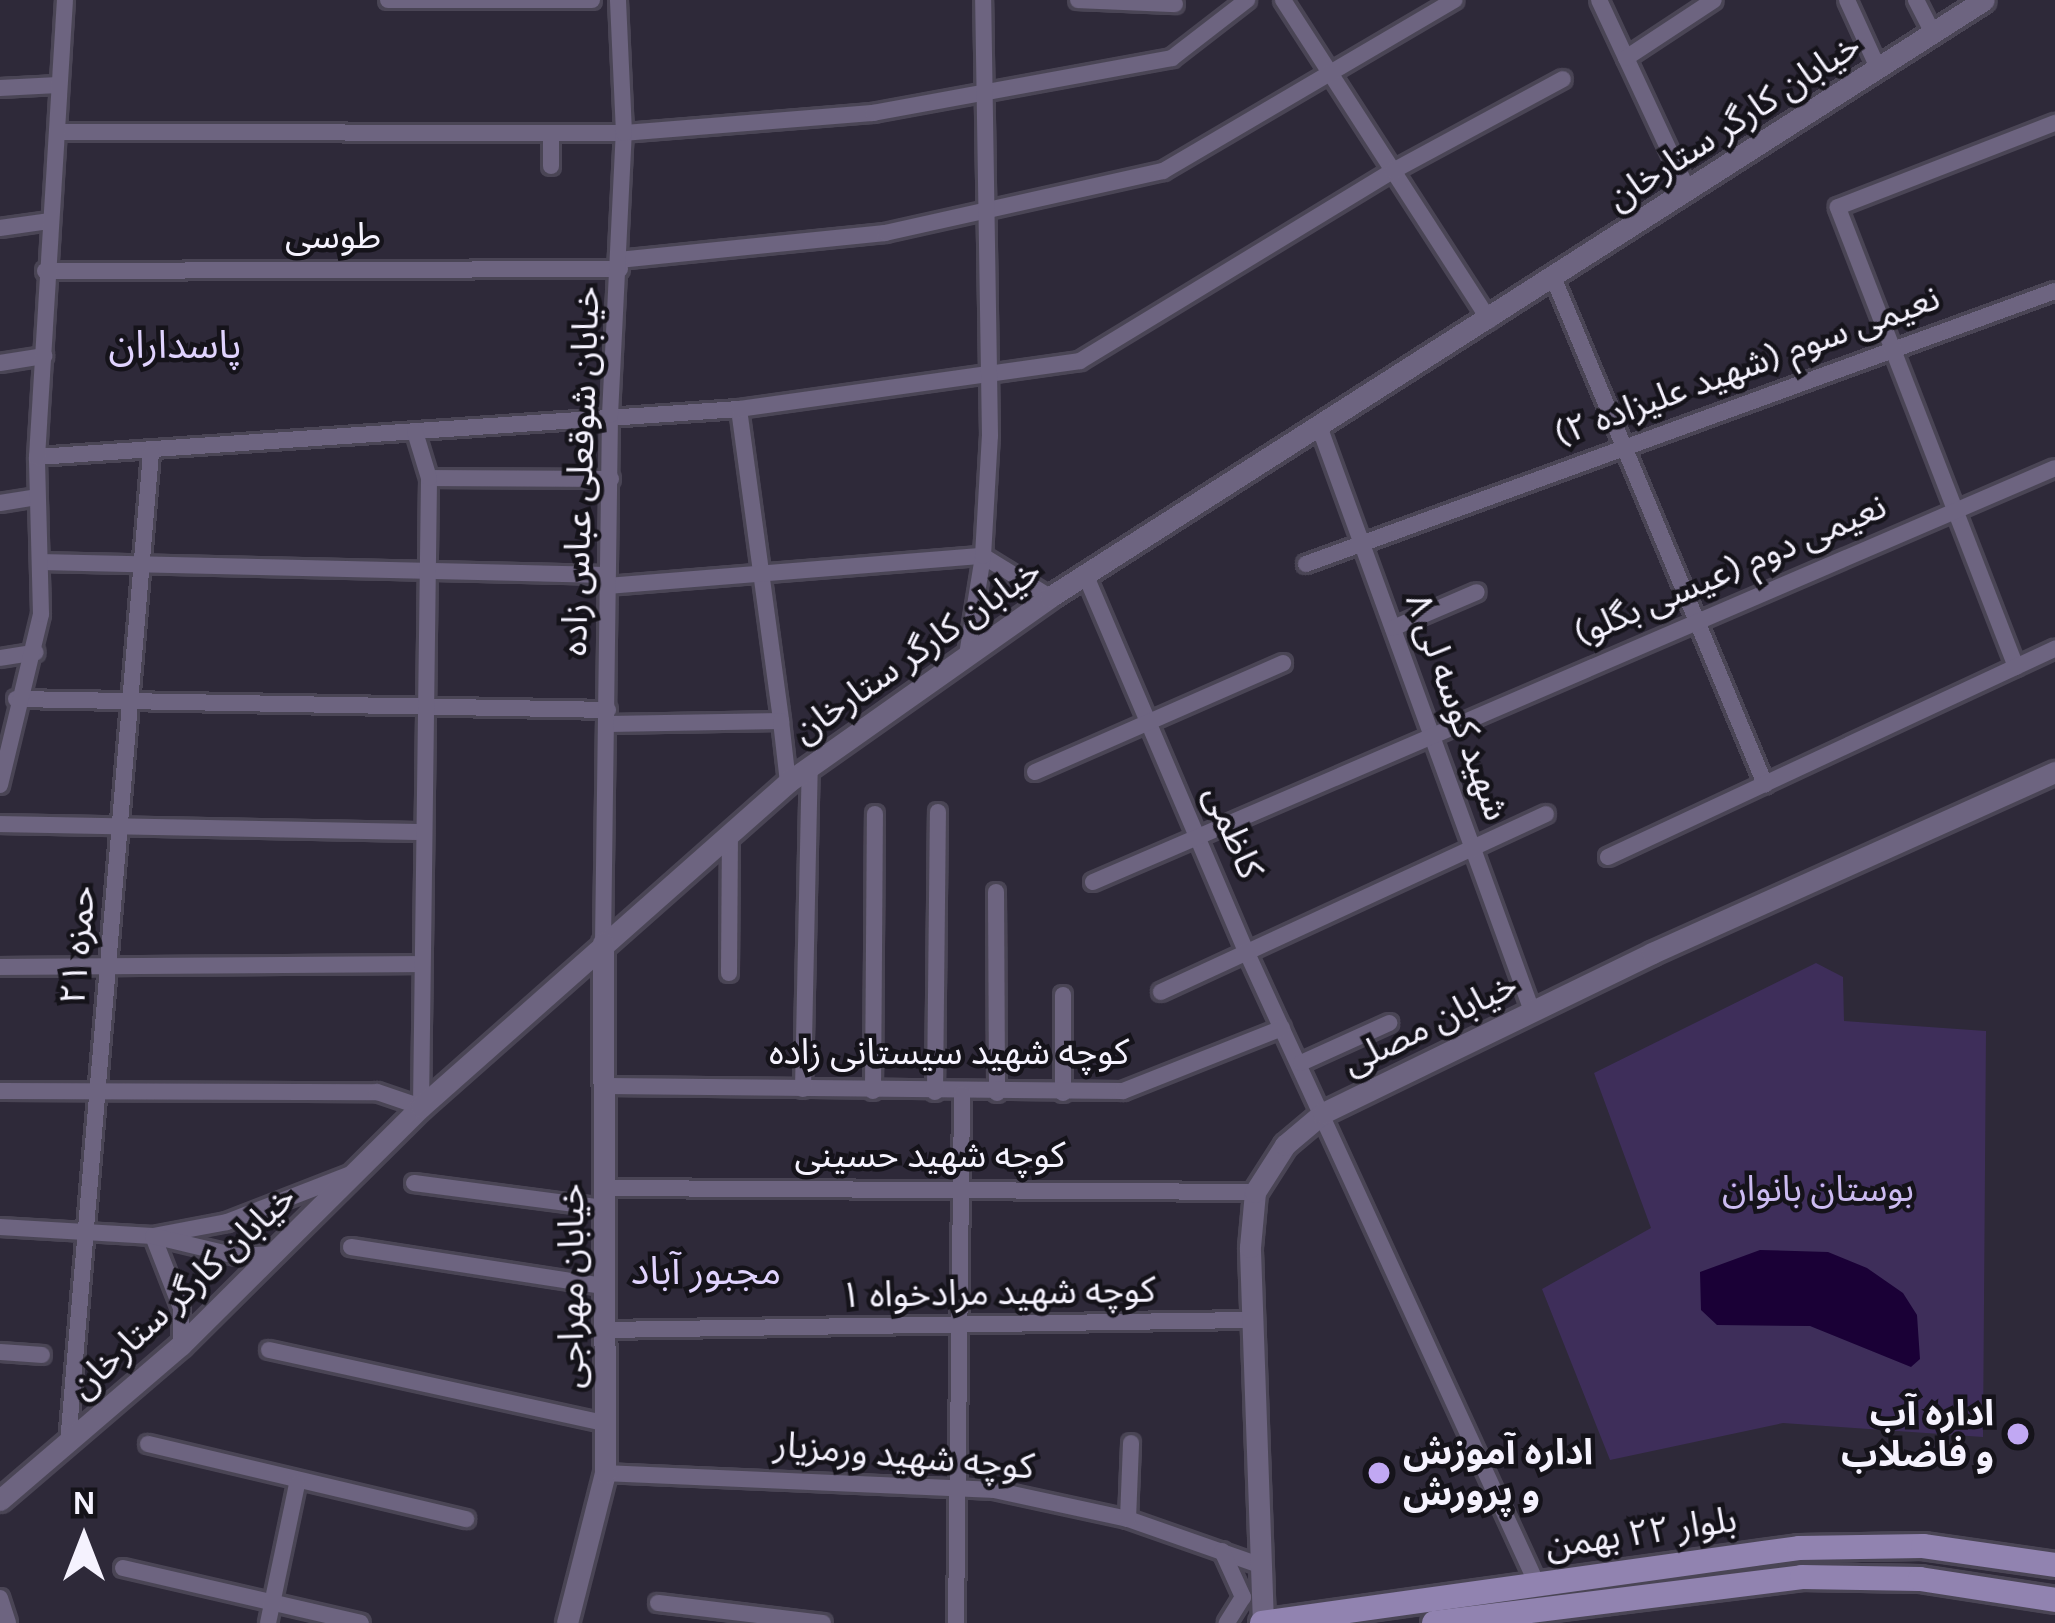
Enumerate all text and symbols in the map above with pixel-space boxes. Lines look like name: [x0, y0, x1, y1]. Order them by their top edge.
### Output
street label: خیابان کارگر ستارخان: [1599, 24, 1869, 220]
street label: طوسی: [285, 215, 381, 259]
street label: نعیمی سوم (شهید علیزاده ۲): [1548, 276, 1946, 456]
street label: خیابان شوقعلی عباس زاده: [553, 285, 609, 657]
district label: پاسداران: [109, 322, 241, 368]
street label: نعیمی دوم (عیسی بگلو): [1567, 485, 1893, 655]
street label: خیابان کارگر ستارخان: [784, 549, 1050, 753]
street label: شهید کوسه لی ۸: [1396, 587, 1518, 827]
street label: کاظمی: [1194, 779, 1272, 885]
street label: حمزه ۲۱: [51, 884, 105, 1006]
street label: خیابان مصلی: [1336, 963, 1524, 1085]
street label: کوچه شهید سیستانی زاده: [769, 1031, 1129, 1075]
street label: کوچه شهید حسینی: [795, 1134, 1065, 1178]
park label: بوستان بانوان: [1722, 1168, 1914, 1212]
street label: خیابان کارگر ستارخان: [61, 1176, 305, 1408]
street label: خیابان مهراجی: [550, 1183, 594, 1389]
district label: مجبور آباد: [631, 1248, 781, 1294]
street label: ۱ کوچه شهید مرادخواه: [840, 1269, 1156, 1317]
place label: اداره آب و فاضلاب: [1841, 1391, 1994, 1476]
marker: اداره آب و فاضلاب: [2005, 1421, 2031, 1447]
street label: کوچه شهید ورمزیار: [772, 1423, 1036, 1489]
place label: اداره آموزش و پرورش: [1403, 1430, 1593, 1515]
marker: اداره آموزش و پرورش: [1366, 1460, 1392, 1486]
north arrow: [24, 1479, 144, 1599]
text: N: [72, 1484, 96, 1522]
street label: بلوار ۲۲ بهمن: [1543, 1498, 1739, 1568]

